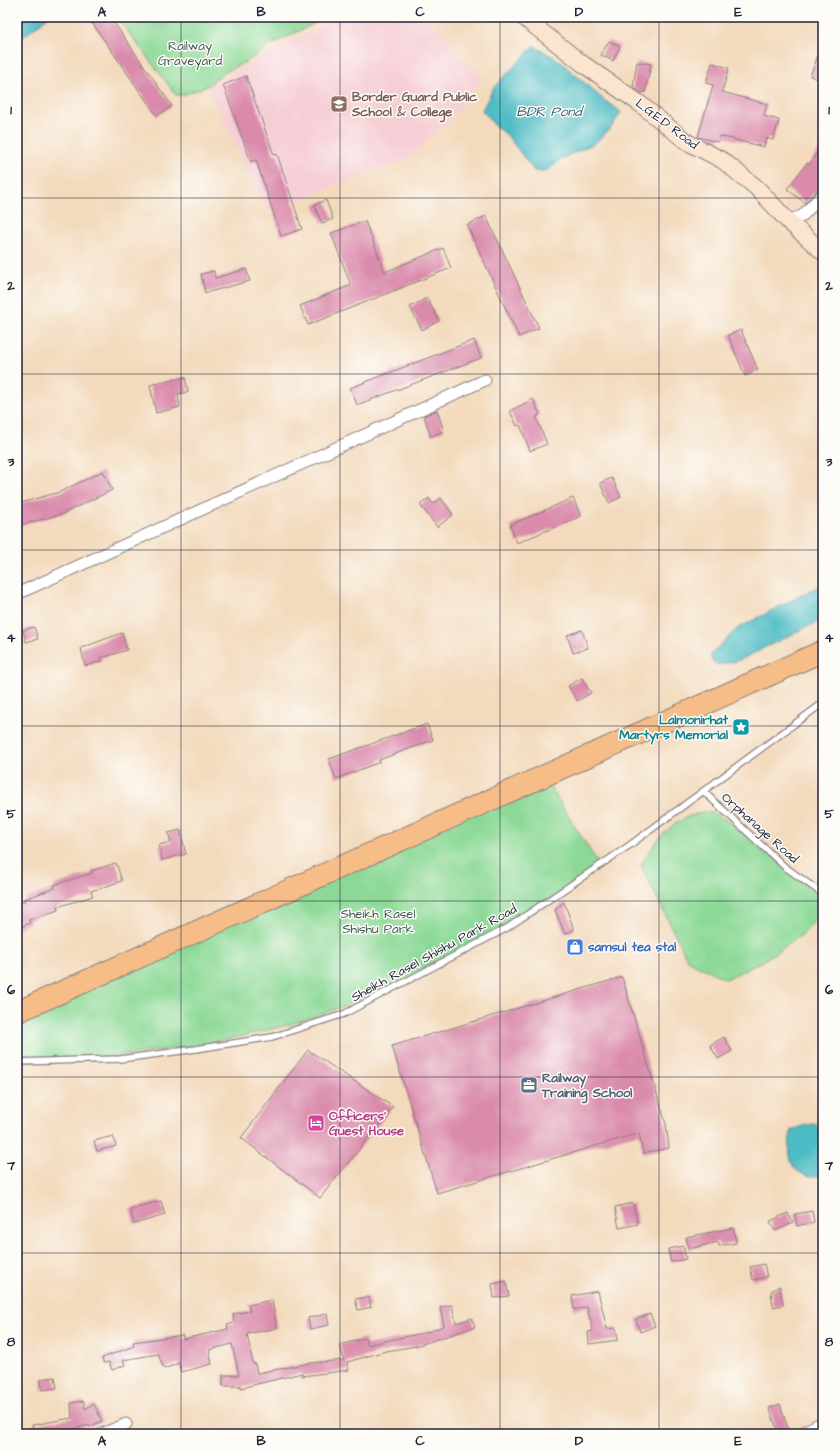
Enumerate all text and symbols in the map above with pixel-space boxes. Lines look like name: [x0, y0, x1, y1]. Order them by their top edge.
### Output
text: A: [98, 3, 107, 21]
text: B: [256, 3, 266, 21]
text: C: [415, 3, 425, 21]
text: D: [575, 3, 584, 21]
text: E: [734, 3, 742, 21]
park label: Railway Graveyard: [158, 37, 222, 71]
place label: Border Guard Public School & College: [351, 88, 478, 123]
school or university icon: Border Guard Public School & College: [329, 94, 349, 114]
street label: L.G.E.D Road: [632, 94, 702, 154]
text: 1: [10, 101, 12, 119]
text: 1: [828, 101, 830, 119]
water label: BDR Pond: [516, 102, 585, 122]
text: 2: [6, 277, 15, 295]
text: 2: [824, 277, 833, 295]
text: 3: [7, 453, 15, 471]
text: 3: [825, 453, 833, 471]
text: 4: [7, 629, 16, 647]
text: 4: [825, 629, 834, 647]
place label: Lalmonirhat Martyrs Memorial: [619, 711, 729, 745]
place icon: Lalmonirhat Martyrs Memorial: [731, 717, 751, 737]
street label: Orphanage Road: [717, 788, 803, 868]
text: 5: [6, 805, 16, 823]
text: 5: [824, 805, 834, 823]
street label: Sheikh Rasel Shishu Park Road: [348, 900, 520, 1006]
park label: Sheikh Rasel Shishu Park: [341, 905, 415, 938]
shop icon: samsul tea stal: [565, 937, 585, 957]
place label: samsul tea stal: [588, 938, 676, 956]
text: 6: [7, 981, 16, 999]
text: 6: [825, 981, 834, 999]
place label: Railway Training School: [541, 1069, 632, 1104]
office icon: Railway Training School: [519, 1075, 539, 1095]
place label: Officers' Guest House: [329, 1107, 404, 1140]
hotel icon: Officers' Guest House: [306, 1113, 326, 1133]
text: 7: [6, 1157, 16, 1175]
text: 7: [824, 1157, 834, 1175]
text: 8: [7, 1333, 16, 1351]
text: 8: [825, 1333, 834, 1351]
text: A: [98, 1432, 107, 1450]
text: B: [256, 1432, 266, 1450]
text: C: [415, 1432, 425, 1450]
text: D: [575, 1432, 584, 1450]
text: E: [734, 1432, 742, 1450]

